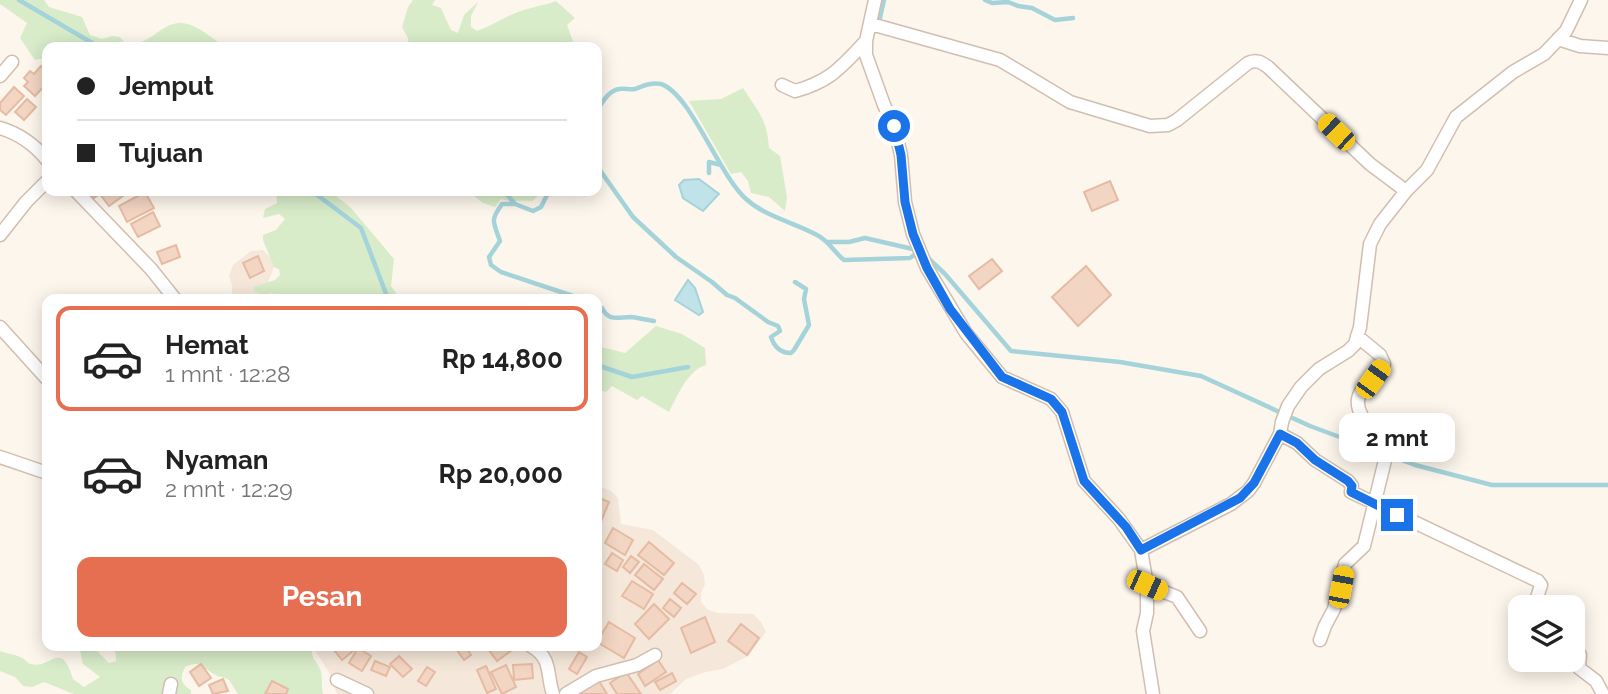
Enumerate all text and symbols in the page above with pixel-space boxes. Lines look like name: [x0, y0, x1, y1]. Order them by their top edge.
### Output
text: Jemput: [119, 71, 214, 101]
route start: [878, 110, 910, 142]
car: [1314, 110, 1359, 154]
text: Tujuan: [119, 138, 203, 168]
icon: car: [81, 327, 144, 390]
text: Hemat: [165, 330, 249, 360]
text: Rp 14,800: [442, 344, 563, 374]
car: [1353, 356, 1394, 402]
text: 1 mnt · 12:28: [165, 360, 291, 387]
callout: 2 mnt: [1339, 414, 1455, 462]
text: 2 mnt: [1366, 424, 1428, 451]
icon: car: [81, 442, 144, 505]
text: Nyaman: [165, 445, 269, 475]
text: Rp 20,000: [439, 459, 563, 489]
text: 2 mnt · 12:29: [165, 475, 293, 502]
route end: [1381, 499, 1413, 531]
button: Pesan: [77, 557, 567, 637]
car: [1327, 564, 1356, 610]
car: [1124, 567, 1171, 603]
map controls: [1508, 595, 1585, 672]
button: layers: [1508, 595, 1585, 672]

